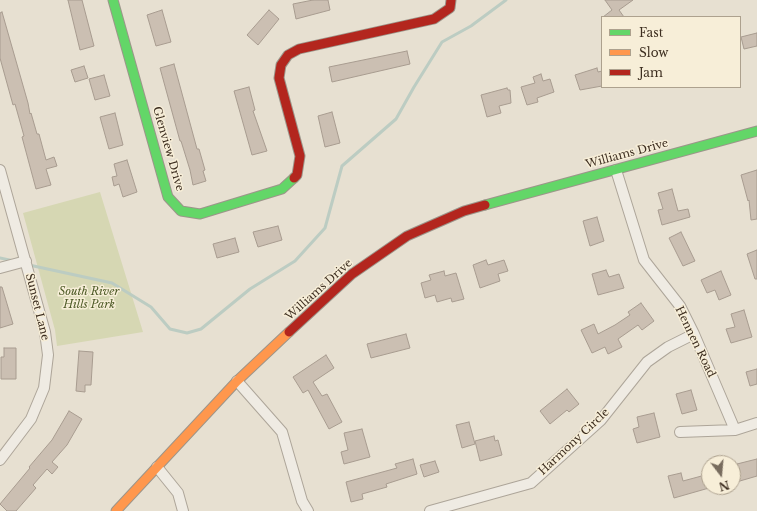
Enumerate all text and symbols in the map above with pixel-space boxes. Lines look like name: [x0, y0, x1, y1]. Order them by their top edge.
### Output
legend: [601, 16, 741, 88]
text: Fast: [639, 25, 663, 40]
text: Slow: [639, 45, 668, 60]
text: Jam: [639, 65, 663, 80]
street label: Glenview Drive: [150, 105, 186, 193]
street label: Williams Drive: [584, 137, 670, 171]
street label: Williams Drive: [283, 257, 355, 323]
street label: Sunset Lane: [22, 272, 52, 342]
park label: South River Hills Park: [59, 285, 119, 311]
street label: Hennen Road: [672, 304, 718, 380]
street label: Harmony Circle: [536, 406, 612, 478]
north arrow: [701, 455, 741, 495]
text: N: [717, 477, 731, 494]

